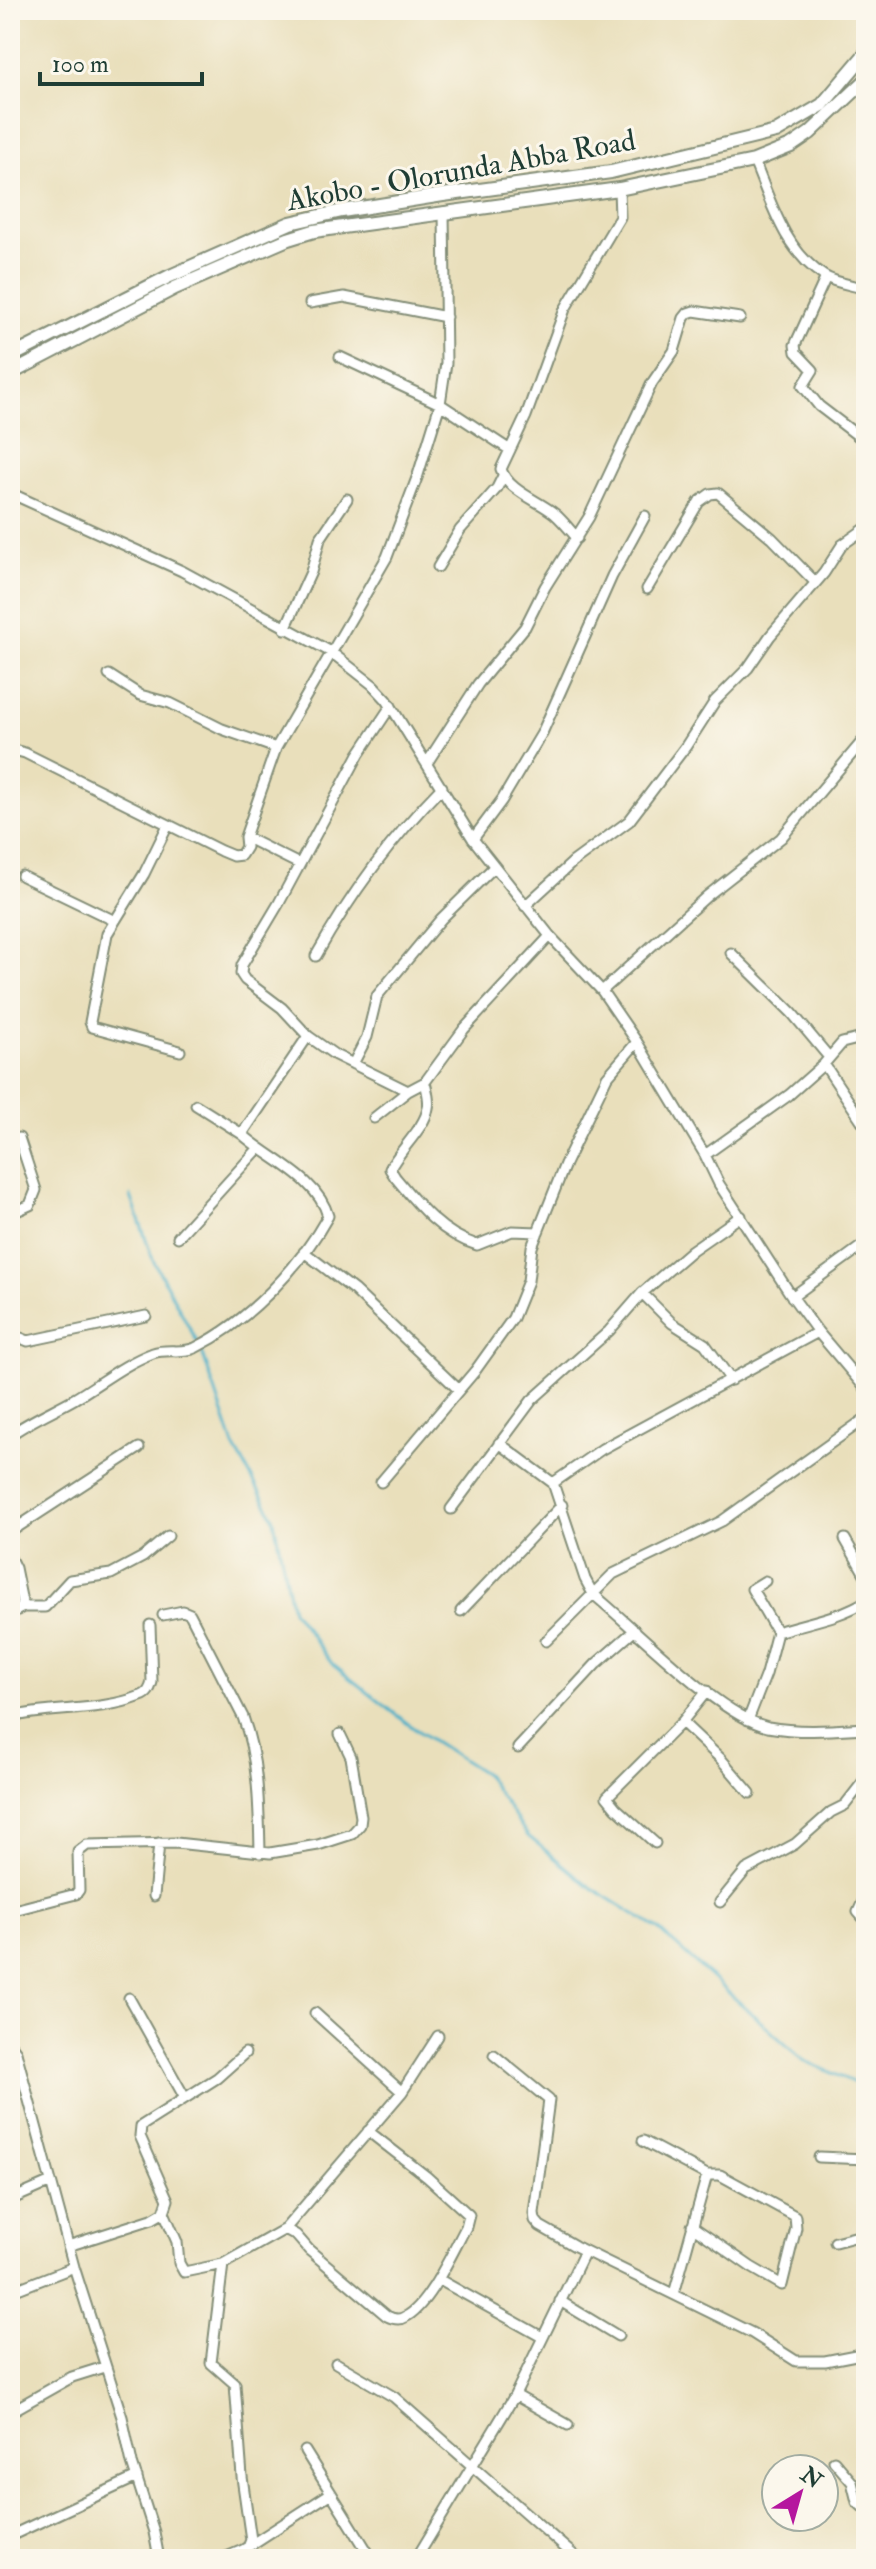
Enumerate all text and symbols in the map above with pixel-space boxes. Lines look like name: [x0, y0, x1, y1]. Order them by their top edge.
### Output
scale bar: [40, 36, 202, 86]
text: 100 m: [52, 49, 109, 80]
street label: Akobo - Olorunda Abba Road: [283, 122, 639, 220]
north arrow: [760, 2453, 840, 2533]
text: N: [794, 2460, 828, 2495]

